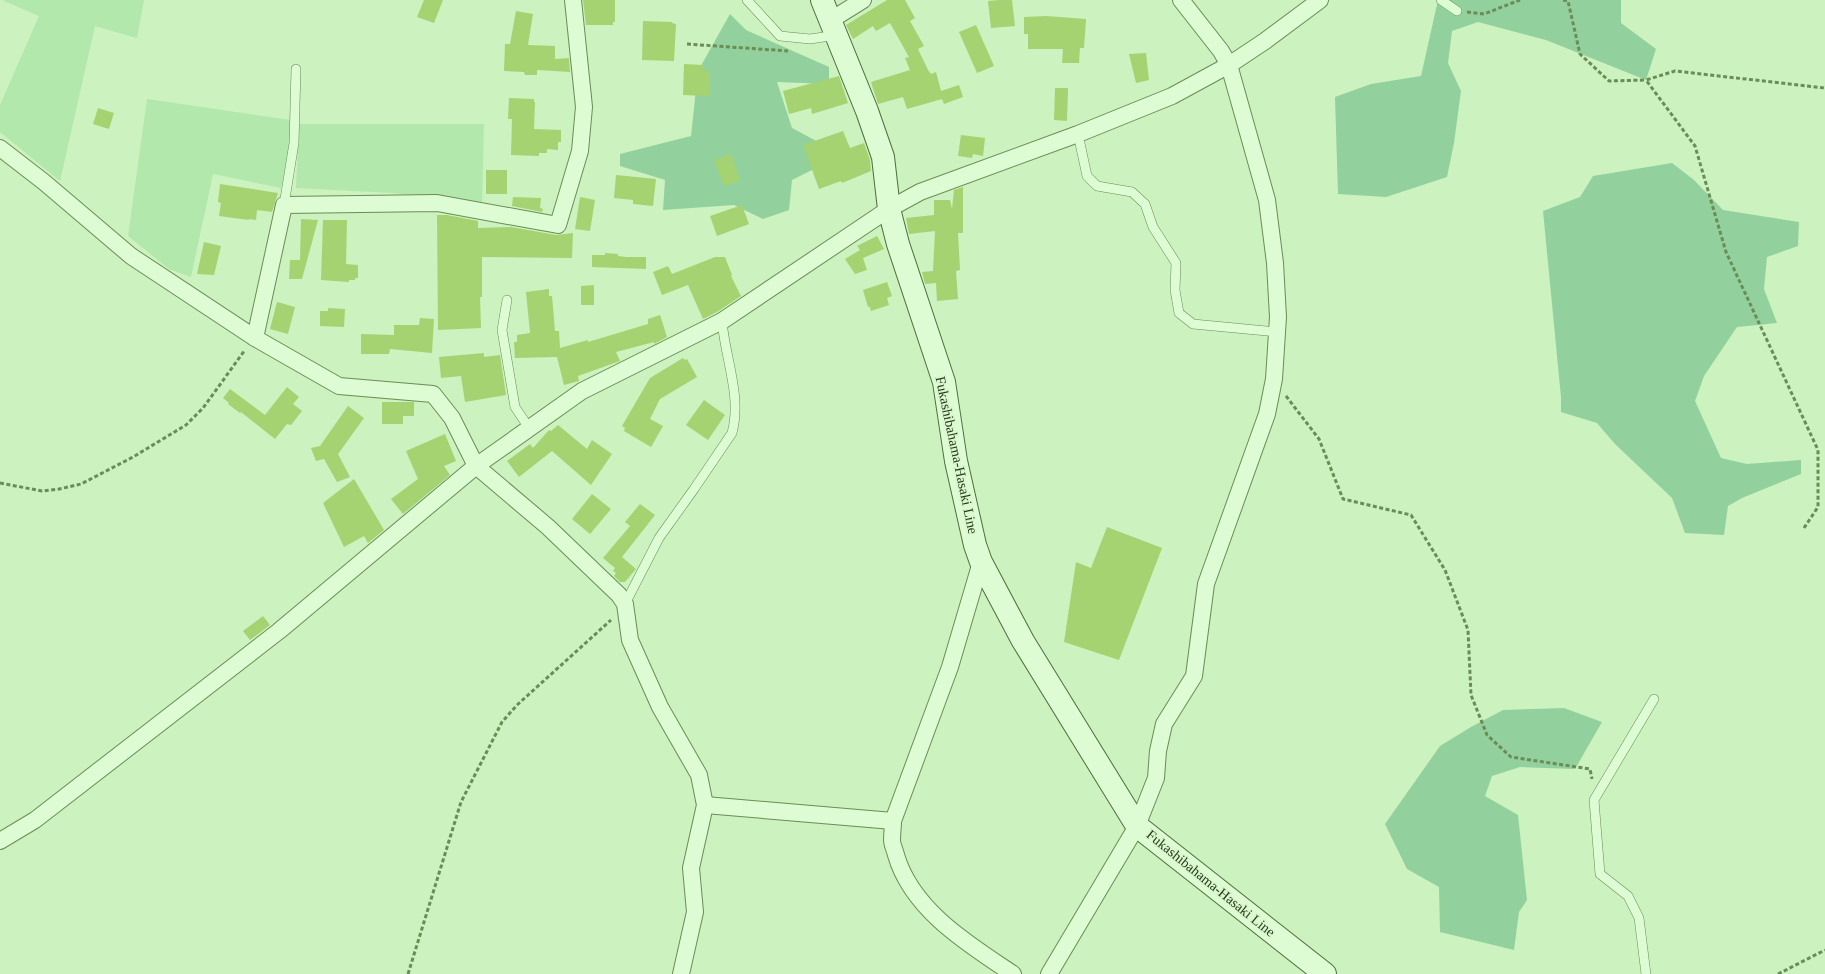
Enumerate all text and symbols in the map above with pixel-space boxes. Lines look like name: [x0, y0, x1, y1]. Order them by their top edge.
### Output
street label: Fukashibahama-Hasaki Line: [932, 375, 981, 535]
street label: Fukashibahama-Hasaki Line: [1144, 827, 1278, 940]

